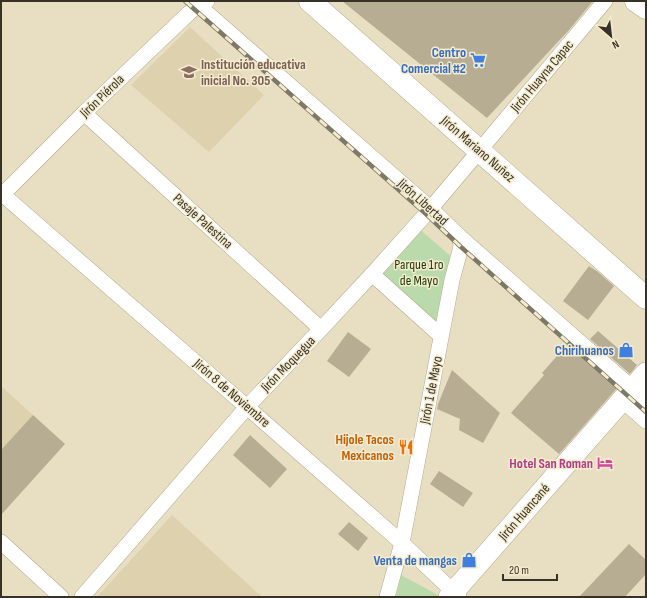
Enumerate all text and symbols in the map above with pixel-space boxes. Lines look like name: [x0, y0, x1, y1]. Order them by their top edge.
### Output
north arrow: [591, 16, 631, 56]
street label: Jirón Huayna Capac: [506, 36, 577, 116]
text: N: [610, 37, 621, 52]
place label: Centro Comercial #2: [401, 44, 466, 77]
supermarket icon: Centro Comercial #2: [469, 51, 487, 69]
place label: Institución educativa inicial No. 305: [201, 56, 306, 89]
school or university icon: Institución educativa inicial No. 305: [180, 63, 198, 81]
street label: Jirón Piérola: [76, 71, 128, 122]
street label: Jirón Mariano Nuñez: [437, 112, 519, 186]
street label: Jirón Libertad: [393, 174, 452, 229]
street label: Pasaje Palestina: [170, 190, 236, 252]
park label: Parque 1ro de Mayo: [394, 256, 444, 289]
street label: Jirón Moquegua: [256, 332, 319, 396]
shop icon: Chirihuanos: [617, 341, 635, 359]
place label: Chirihuanos: [555, 342, 614, 359]
street label: Jirón 8 de Noviembre: [189, 354, 274, 431]
street label: Jirón 1 de Mayo: [416, 354, 446, 426]
place label: Hijole Tacos Mexicanos: [335, 431, 394, 464]
restaurant icon: Hijole Tacos Mexicanos: [397, 438, 415, 456]
hotel icon: Hotel San Roman: [596, 454, 614, 472]
place label: Hotel San Roman: [509, 455, 593, 472]
street label: Jirón Huancané: [494, 480, 553, 545]
shop icon: Venta de mangas: [460, 551, 478, 569]
place label: Venta de mangas: [373, 552, 457, 569]
scale bar: [503, 556, 557, 582]
text: 20 m: [509, 563, 529, 578]

